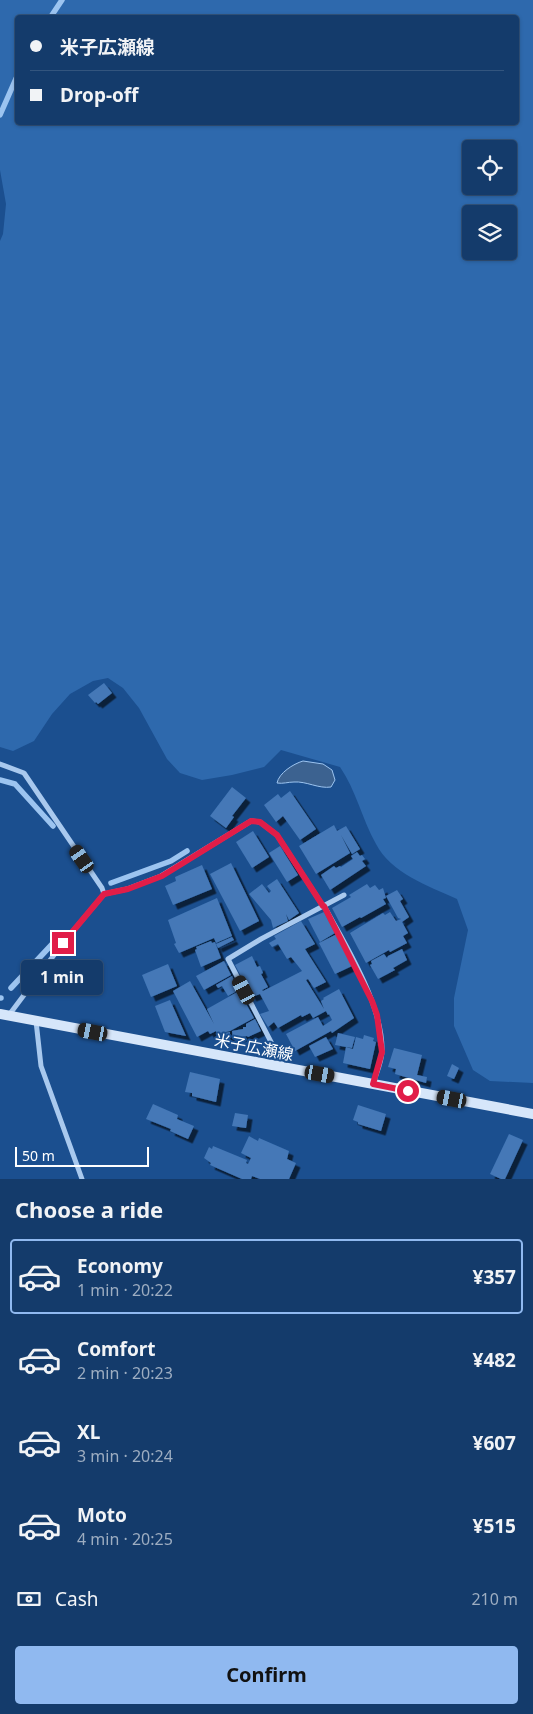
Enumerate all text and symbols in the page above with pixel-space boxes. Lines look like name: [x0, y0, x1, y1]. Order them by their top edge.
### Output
text: 米子広瀬線: [60, 34, 155, 60]
text: Drop-off: [60, 82, 139, 108]
map controls: [462, 140, 517, 260]
button: locate: [462, 140, 517, 195]
button: layers: [462, 205, 517, 260]
car: [67, 842, 96, 876]
route end: [52, 932, 74, 954]
callout: 1 min: [22, 960, 104, 996]
text: 1 min: [40, 966, 84, 988]
car: [230, 973, 257, 1007]
car: [76, 1022, 109, 1042]
street label: 米子広瀬線: [213, 1029, 295, 1065]
car: [303, 1064, 336, 1084]
route start: [397, 1080, 419, 1102]
car: [435, 1089, 468, 1109]
scale bar: [15, 1144, 149, 1167]
text: 50 m: [22, 1146, 55, 1165]
text: Choose a ride: [15, 1194, 163, 1224]
text: Economy: [77, 1253, 163, 1279]
icon: car: [17, 1254, 62, 1299]
text: ¥357: [473, 1264, 516, 1290]
text: 1 min · 20:22: [77, 1279, 173, 1301]
text: Comfort: [77, 1336, 156, 1362]
icon: car: [17, 1337, 62, 1382]
text: ¥482: [473, 1347, 516, 1373]
text: 2 min · 20:23: [77, 1362, 173, 1384]
text: XL: [77, 1419, 100, 1445]
icon: car: [17, 1420, 62, 1465]
text: ¥607: [473, 1430, 516, 1456]
text: 3 min · 20:24: [77, 1445, 173, 1467]
text: Moto: [77, 1502, 127, 1528]
icon: car: [17, 1503, 62, 1548]
text: ¥515: [473, 1513, 516, 1539]
text: 4 min · 20:25: [77, 1528, 173, 1550]
icon: cash: [15, 1585, 43, 1613]
text: Cash: [55, 1586, 99, 1612]
text: 210 m: [471, 1588, 518, 1610]
button: Confirm: [15, 1646, 518, 1704]

